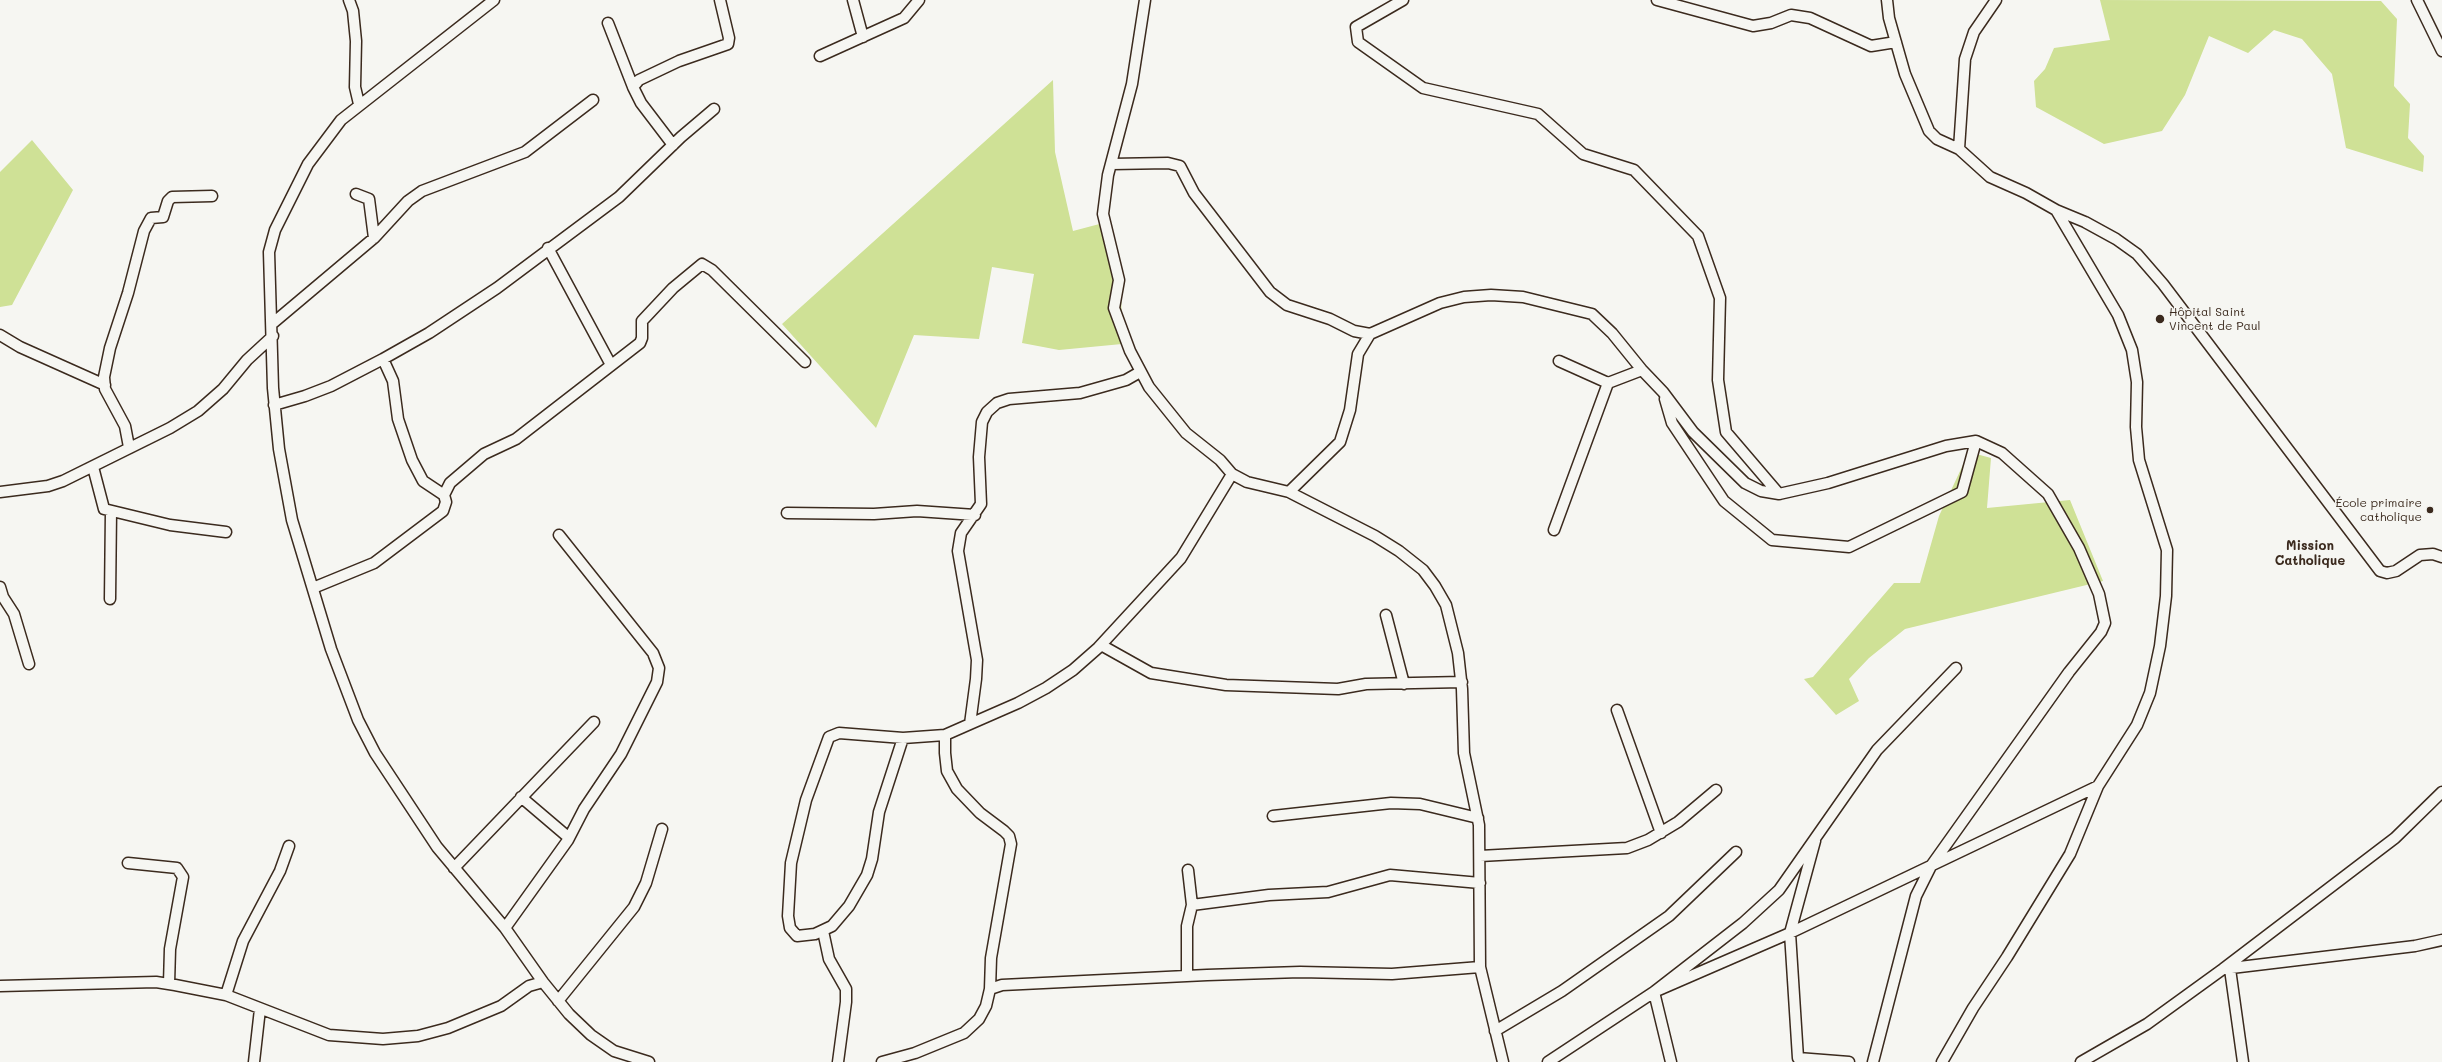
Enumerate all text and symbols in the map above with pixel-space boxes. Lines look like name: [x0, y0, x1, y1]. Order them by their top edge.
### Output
place label: Hôpital Saint Vincent de Paul: [2169, 305, 2261, 333]
marker: Hôpital Saint Vincent de Paul: [2154, 313, 2166, 325]
place label: École primaire catholique: [2335, 496, 2422, 524]
marker: École primaire catholique: [2425, 505, 2435, 515]
district label: Mission Catholique: [2275, 538, 2345, 569]

